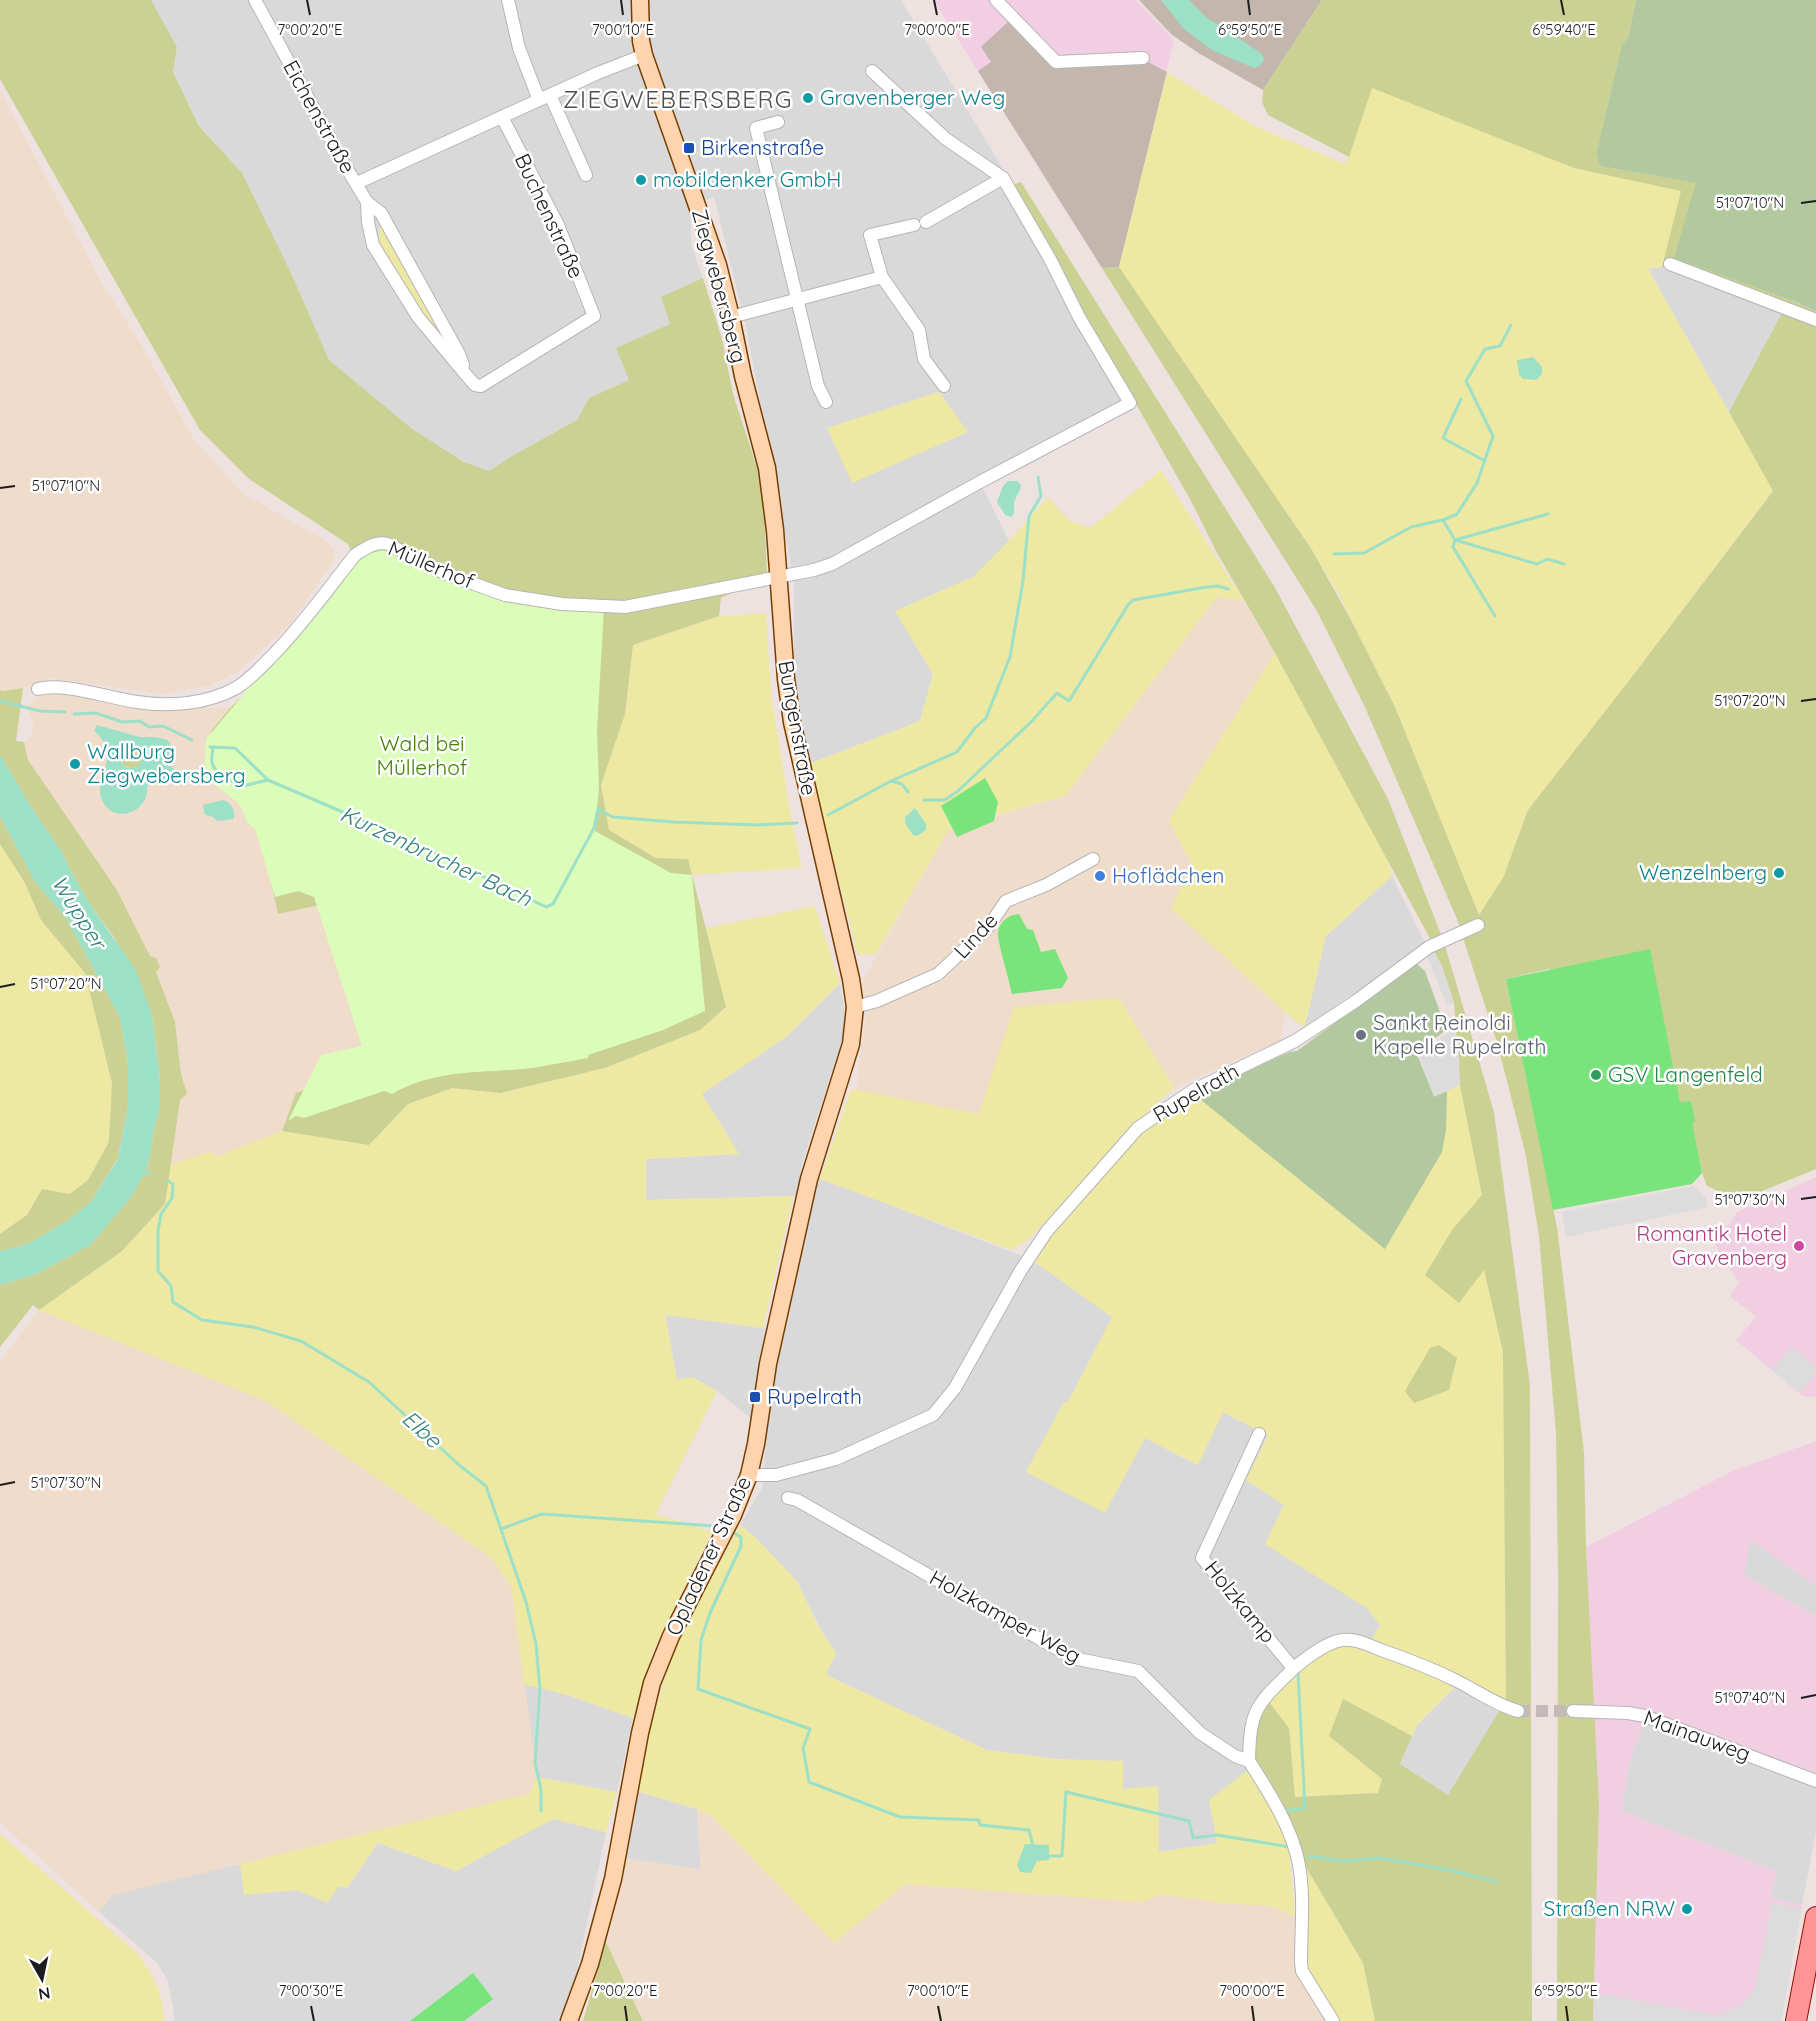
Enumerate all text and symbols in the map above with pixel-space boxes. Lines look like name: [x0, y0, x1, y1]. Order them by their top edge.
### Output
text: 7°00'20"E: [278, 20, 342, 39]
text: 7°00'10"E: [592, 20, 654, 39]
text: 7°00'00"E: [904, 20, 970, 39]
text: 6°59'50"E: [1218, 20, 1282, 39]
text: 6°59'40"E: [1532, 20, 1596, 39]
street label: Eichenstraße: [278, 55, 362, 178]
district label: ZIEGWEBERSBERG: [563, 84, 793, 114]
place label: Gravenberger Weg: [820, 84, 1005, 110]
marker: Gravenberger Weg: [801, 91, 815, 105]
place label: Birkenstraße: [701, 134, 824, 160]
marker: Birkenstraße: [682, 141, 696, 155]
street label: Buchenstraße: [510, 149, 590, 282]
place label: mobildenker GmbH: [653, 166, 841, 192]
marker: mobildenker GmbH: [634, 173, 648, 187]
text: 51°07'10"N: [1716, 193, 1784, 212]
street label: Ziegwebersberg: [687, 206, 753, 366]
text: 51°07'10"N: [32, 476, 100, 495]
street label: Müllerhof: [384, 534, 479, 594]
street label: Bungenstraße: [773, 658, 823, 797]
text: 51°07'20"N: [1714, 691, 1786, 710]
park label: Wald bei Müllerhof: [377, 730, 468, 780]
place label: Wallburg Ziegwebersberg: [87, 738, 246, 788]
marker: Wallburg Ziegwebersberg: [68, 757, 82, 771]
water label: Kurzenbrucher Bach: [336, 799, 536, 913]
place label: Wenzelnberg: [1639, 859, 1767, 885]
place label: Hoflädchen: [1112, 862, 1224, 888]
marker: Wenzelnberg: [1772, 866, 1786, 880]
marker: Hoflädchen: [1093, 869, 1107, 883]
water label: Wupper: [46, 870, 114, 956]
street label: Linde: [948, 907, 1003, 963]
text: 51°07'20"N: [30, 974, 102, 993]
place label: Sankt Reinoldi Kapelle Rupelrath: [1373, 1009, 1546, 1059]
marker: Sankt Reinoldi Kapelle Rupelrath: [1354, 1028, 1368, 1042]
street label: Rupelrath: [1148, 1057, 1243, 1127]
place label: GSV Langenfeld: [1608, 1061, 1763, 1087]
marker: GSV Langenfeld: [1589, 1068, 1603, 1082]
text: 51°07'30"N: [1715, 1190, 1785, 1209]
place label: Romantik Hotel Gravenberg: [1636, 1220, 1787, 1270]
marker: Romantik Hotel Gravenberg: [1792, 1239, 1806, 1253]
place label: Rupelrath: [767, 1383, 862, 1409]
marker: Rupelrath: [748, 1390, 762, 1404]
water label: Elbe: [397, 1404, 449, 1455]
street label: Opladener Straße: [660, 1472, 756, 1639]
text: 51°07'30"N: [31, 1473, 101, 1492]
street label: Holzkamp: [1200, 1555, 1282, 1648]
street label: Holzkamper Weg: [925, 1564, 1086, 1668]
text: 51°07'40"N: [1715, 1688, 1785, 1707]
street label: Mainauweg: [1640, 1704, 1754, 1766]
place label: Straßen NRW: [1543, 1895, 1675, 1921]
marker: Straßen NRW: [1680, 1902, 1694, 1916]
north arrow: [12, 1949, 72, 2009]
text: 7°00'30"E: [279, 1981, 343, 2000]
text: 7°00'20"E: [593, 1981, 657, 2000]
text: 7°00'10"E: [907, 1981, 969, 2000]
text: 7°00'00"E: [1219, 1981, 1285, 2000]
text: 6°59'50"E: [1534, 1981, 1598, 2000]
text: N: [37, 1983, 52, 2005]

